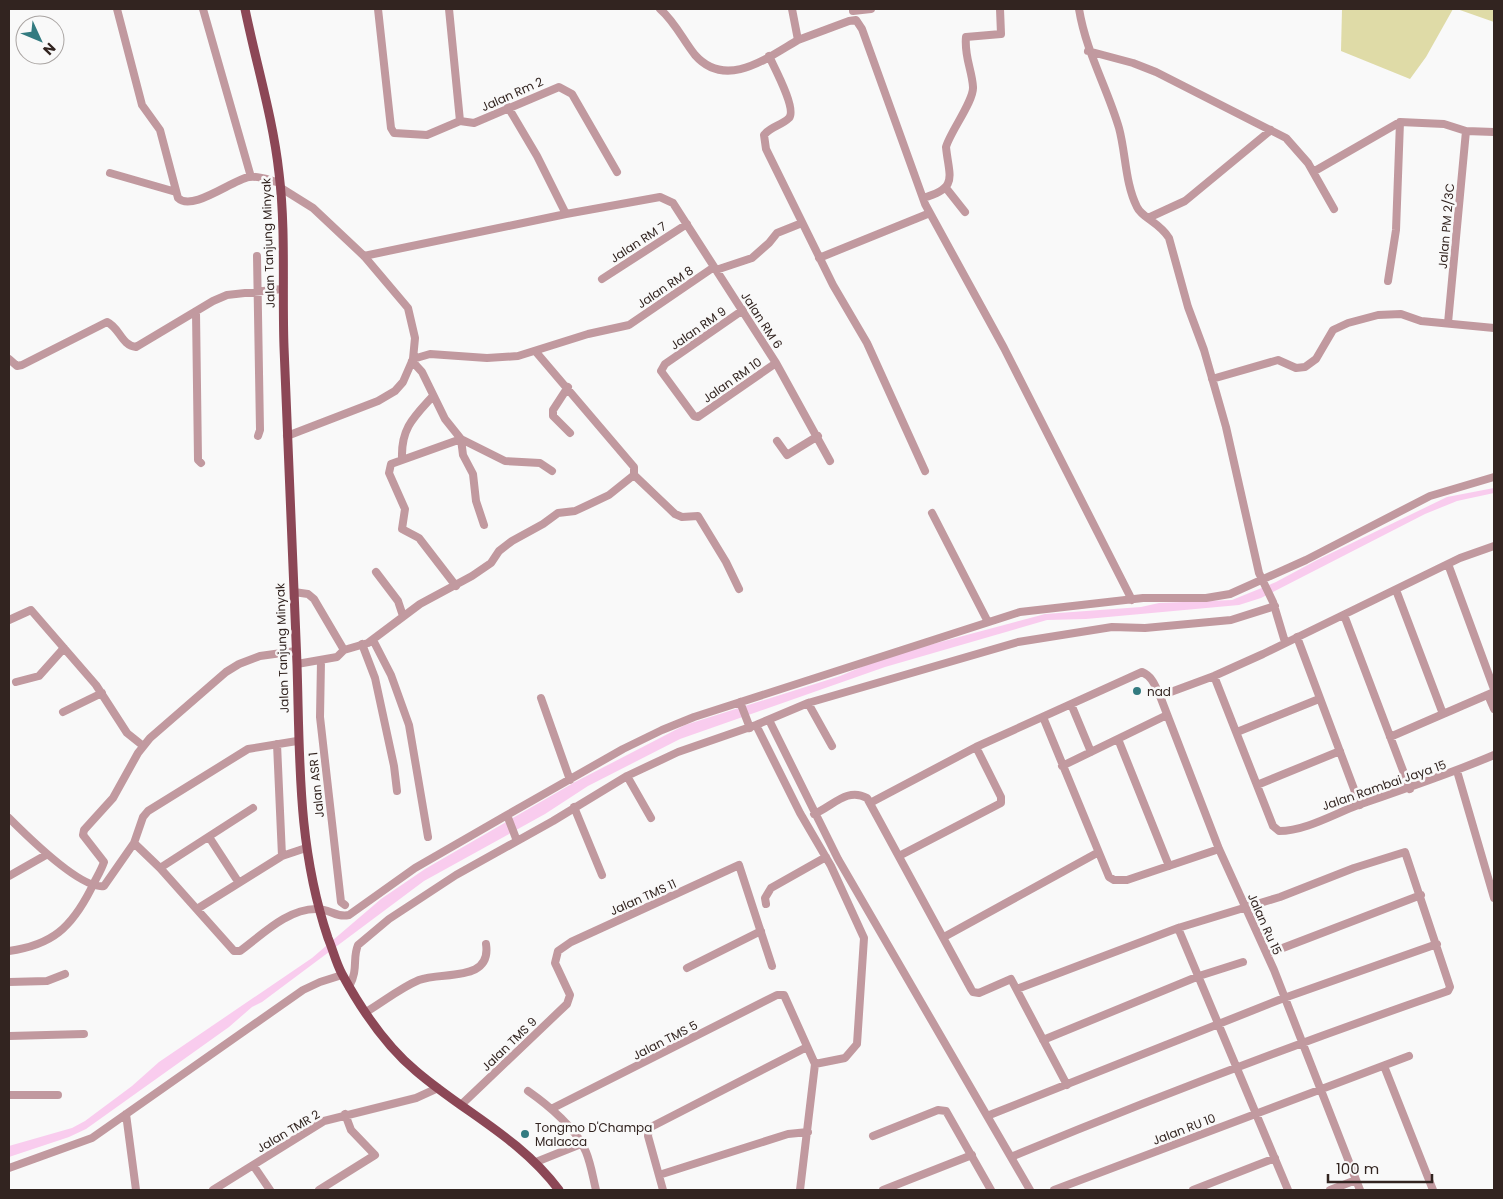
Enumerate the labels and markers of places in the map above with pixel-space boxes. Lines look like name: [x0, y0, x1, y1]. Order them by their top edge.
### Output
place label: nad: [1147, 683, 1171, 700]
marker: nad: [1131, 685, 1143, 697]
place label: Tongmo D'Champa Malacca: [535, 1119, 652, 1150]
marker: Tongmo D'Champa Malacca: [519, 1128, 531, 1140]

